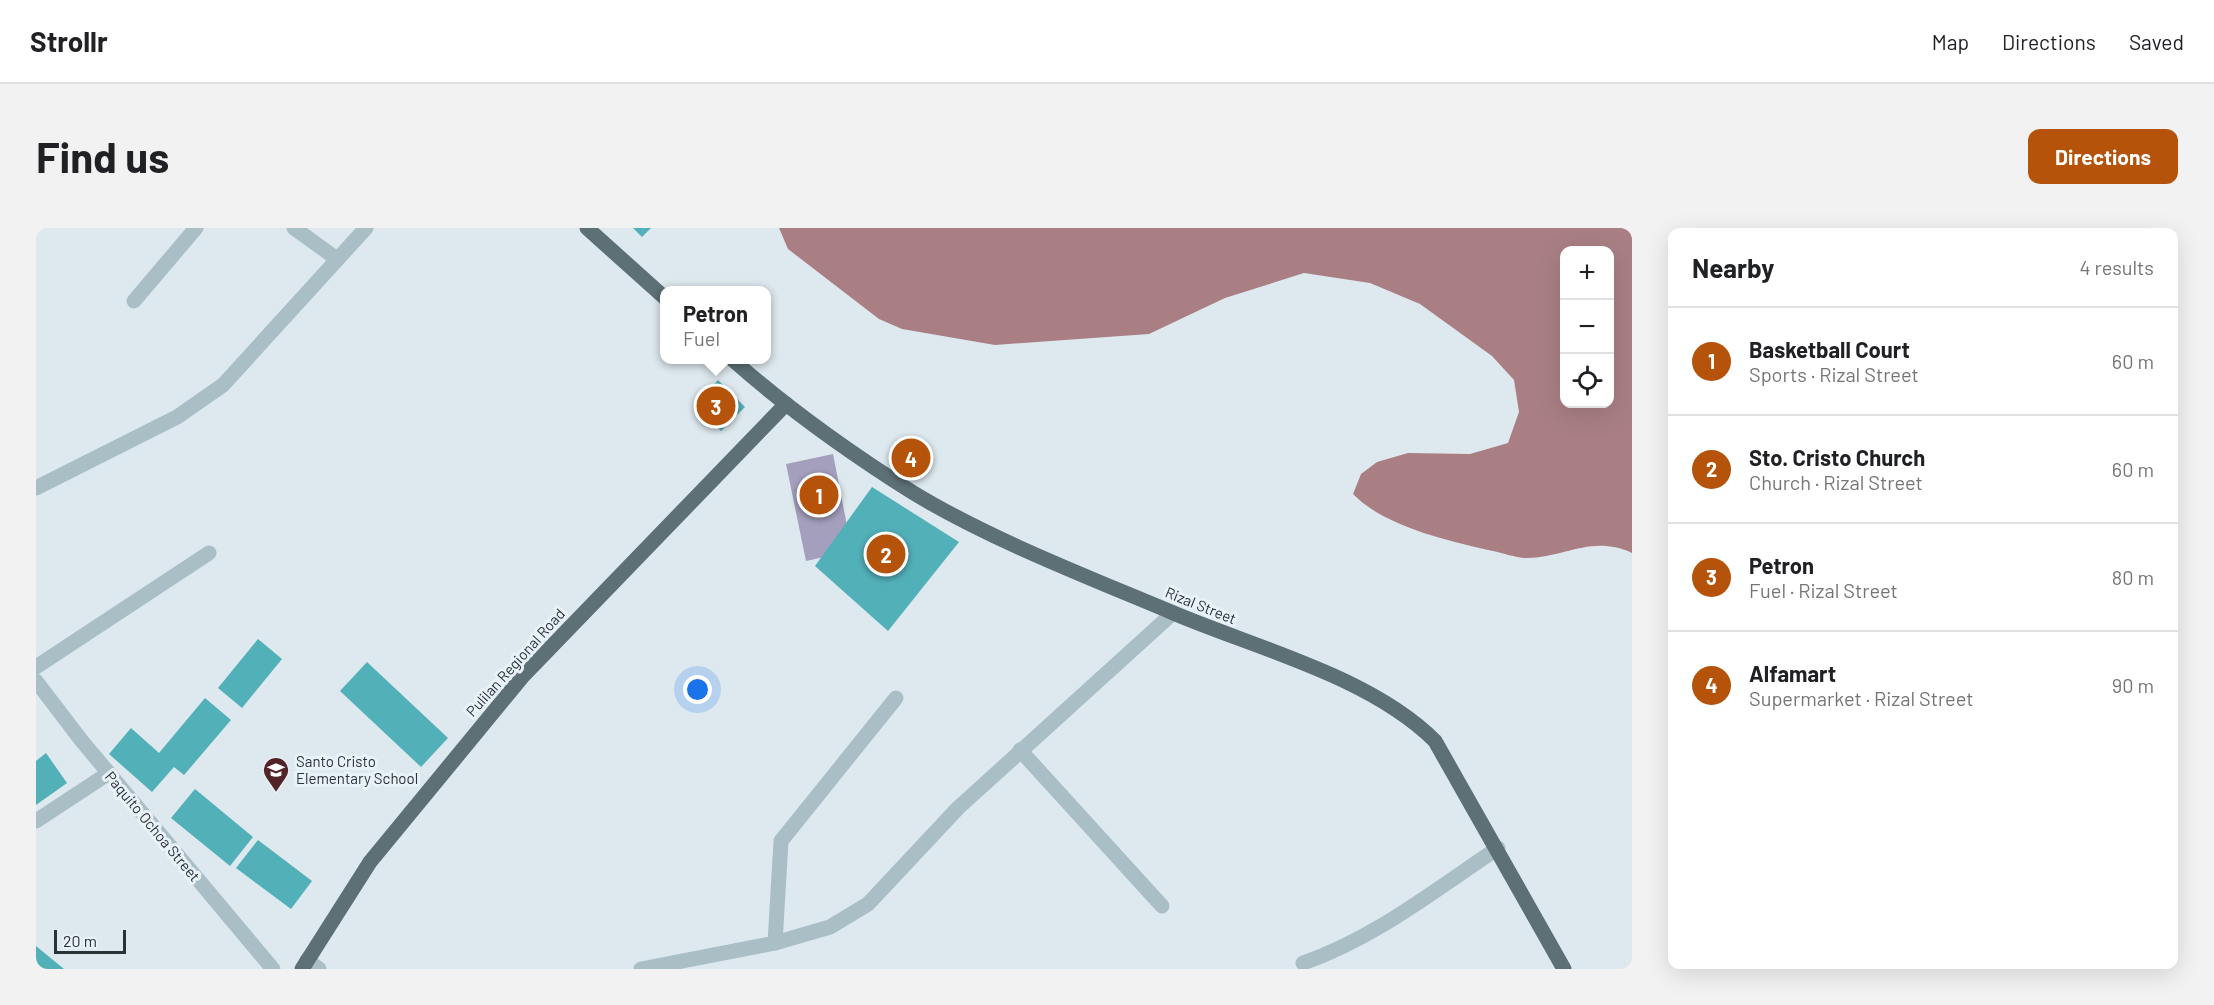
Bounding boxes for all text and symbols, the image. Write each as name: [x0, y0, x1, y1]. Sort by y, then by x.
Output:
text: Strollr: [30, 24, 108, 58]
text: Map: [1932, 29, 1969, 54]
text: Directions: [2002, 29, 2096, 54]
text: Saved: [2129, 29, 2184, 54]
button: Directions: [2028, 129, 2178, 184]
text: Find us: [36, 131, 169, 181]
map controls: [1560, 246, 1614, 408]
button: +: [1560, 246, 1614, 300]
text: Nearby: [1692, 252, 1774, 283]
text: 4 results: [2079, 255, 2154, 279]
popup: [660, 286, 771, 364]
text: Petron: [683, 300, 748, 326]
button: −: [1560, 300, 1614, 354]
text: Fuel: [683, 326, 720, 350]
text: Basketball Court: [1749, 336, 1910, 362]
text: 1: [1708, 349, 1715, 373]
text: 60 m: [2112, 349, 2154, 373]
button: locate: [1560, 354, 1614, 408]
text: Sports · Rizal Street: [1749, 362, 1919, 386]
pin: 3: [696, 384, 736, 429]
pin: 4: [892, 436, 930, 480]
text: Sto. Cristo Church: [1749, 444, 1925, 470]
text: 2: [1706, 457, 1717, 481]
text: 60 m: [2112, 457, 2154, 481]
text: Church · Rizal Street: [1749, 470, 1923, 494]
pin: 1: [800, 472, 838, 518]
pin: 2: [866, 532, 906, 576]
text: Petron: [1749, 552, 1814, 578]
text: 3: [1706, 565, 1717, 589]
text: 80 m: [2112, 565, 2154, 589]
text: Fuel · Rizal Street: [1749, 578, 1898, 602]
street label: Rizal Street: [1163, 583, 1239, 627]
street label: Pulilan Regional Road: [462, 604, 568, 720]
text: Alfamart: [1749, 660, 1836, 686]
text: 4: [1705, 673, 1718, 697]
text: 90 m: [2112, 673, 2154, 697]
your location: [683, 675, 712, 704]
text: Supermarket · Rizal Street: [1749, 686, 1974, 710]
place label: Santo Cristo Elementary School: [296, 752, 418, 787]
school or university icon: Santo Cristo Elementary School: [261, 755, 291, 793]
street label: Paquito Ochoa Street: [102, 767, 204, 885]
scale bar: [54, 927, 126, 954]
text: 20 m: [63, 931, 97, 950]

